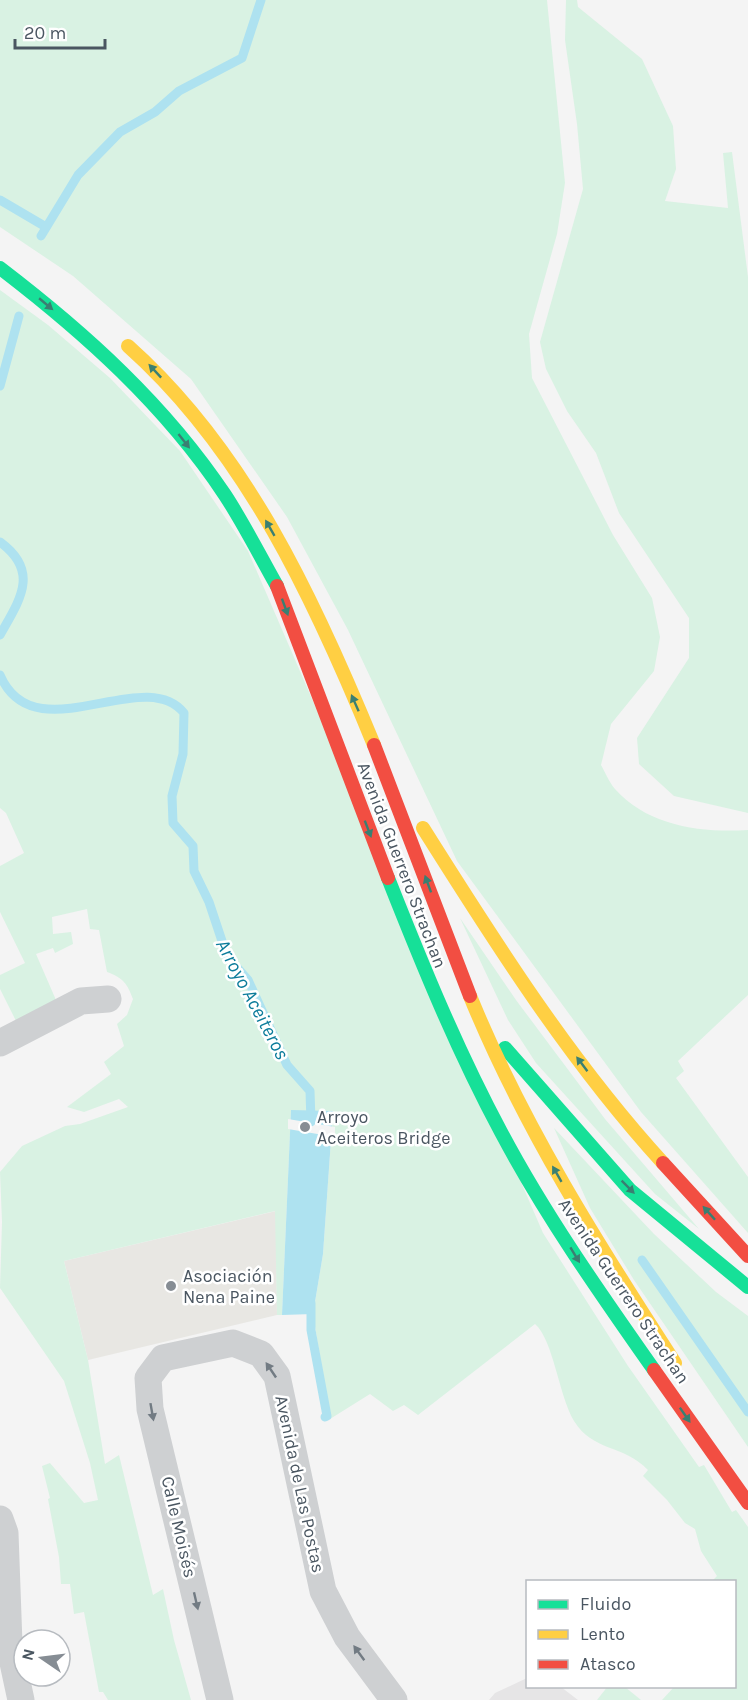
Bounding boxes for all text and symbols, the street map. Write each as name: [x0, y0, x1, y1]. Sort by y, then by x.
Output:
scale bar: [15, 12, 105, 50]
text: 20 m: [24, 22, 66, 44]
one-way arrow: [38, 297, 54, 310]
one-way arrow: [148, 364, 162, 379]
one-way arrow: [178, 433, 190, 449]
one-way arrow: [265, 520, 276, 536]
one-way arrow: [281, 598, 290, 616]
one-way arrow: [350, 694, 360, 712]
street label: Avenida Guerrero Strachan: [353, 759, 451, 971]
one-way arrow: [363, 820, 373, 838]
one-way arrow: [423, 875, 432, 893]
water label: Arroyo Aceiteros: [211, 935, 294, 1063]
one-way arrow: [576, 1056, 589, 1072]
place label: Arroyo Aceiteros Bridge: [317, 1106, 450, 1149]
marker: Arroyo Aceiteros Bridge: [298, 1120, 312, 1134]
one-way arrow: [552, 1165, 562, 1182]
one-way arrow: [621, 1180, 635, 1195]
street label: Avenida Guerrero Strachan: [554, 1194, 694, 1388]
one-way arrow: [702, 1205, 716, 1220]
one-way arrow: [570, 1247, 580, 1264]
place label: Asociación Nena Paine: [183, 1265, 275, 1308]
marker: Asociación Nena Paine: [164, 1279, 178, 1293]
one-way arrow: [266, 1361, 277, 1378]
street label: Avenida de Las Postas: [270, 1393, 330, 1575]
one-way arrow: [147, 1402, 156, 1421]
one-way arrow: [679, 1407, 691, 1423]
street label: Calle Moisés: [157, 1474, 201, 1580]
legend: [526, 1580, 736, 1688]
one-way arrow: [192, 1592, 202, 1611]
text: Fluido: [580, 1593, 631, 1615]
text: Lento: [580, 1623, 625, 1645]
north arrow: [12, 1628, 72, 1688]
one-way arrow: [353, 1646, 365, 1662]
text: N: [17, 1647, 39, 1662]
text: Atasco: [580, 1653, 636, 1675]

